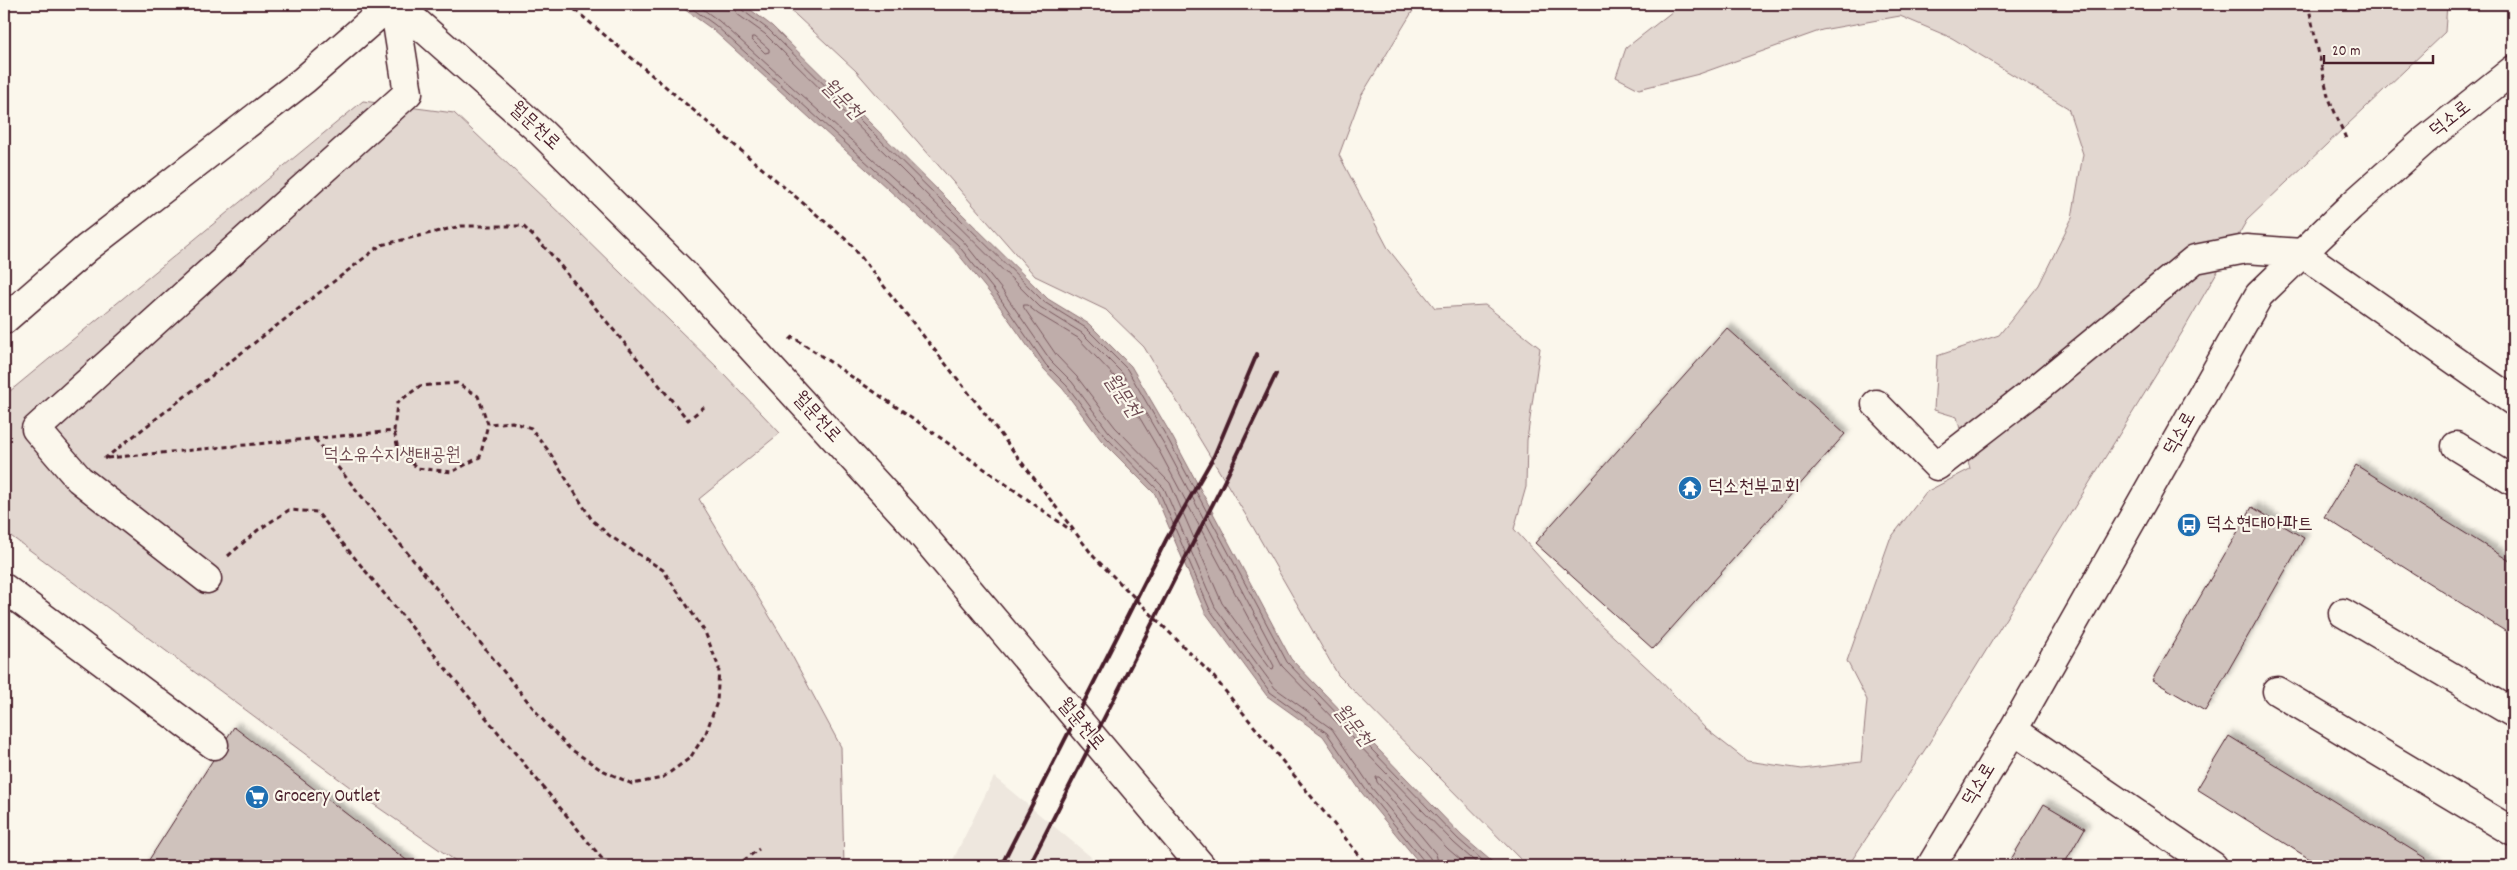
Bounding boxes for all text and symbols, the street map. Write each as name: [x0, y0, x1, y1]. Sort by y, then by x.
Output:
scale bar: [2324, 32, 2433, 64]
text: 20 m: [2332, 41, 2360, 63]
water label: 월문천: [814, 73, 869, 128]
street label: 덕소로: [2425, 95, 2477, 145]
street label: 월문천로: [502, 96, 566, 158]
water label: 월문천: [1096, 368, 1147, 425]
street label: 월문천로: [786, 386, 846, 450]
street label: 덕소로: [2158, 407, 2204, 461]
park label: 덕소유수지생태공원: [323, 443, 461, 470]
temple icon: 덕소천부교회: [1677, 475, 1703, 501]
place label: 덕소천부교회: [1708, 475, 1800, 502]
bus stop icon: 덕소현대아파트: [2176, 512, 2202, 538]
place label: 덕소현대아파트: [2206, 512, 2313, 539]
street label: 월문천로: [1050, 693, 1110, 757]
water label: 월문천: [1326, 698, 1379, 755]
street label: 덕소로: [1957, 758, 2003, 812]
supermarket icon: Grocery Outlet: [244, 784, 270, 810]
place label: Grocery Outlet: [274, 784, 380, 811]

